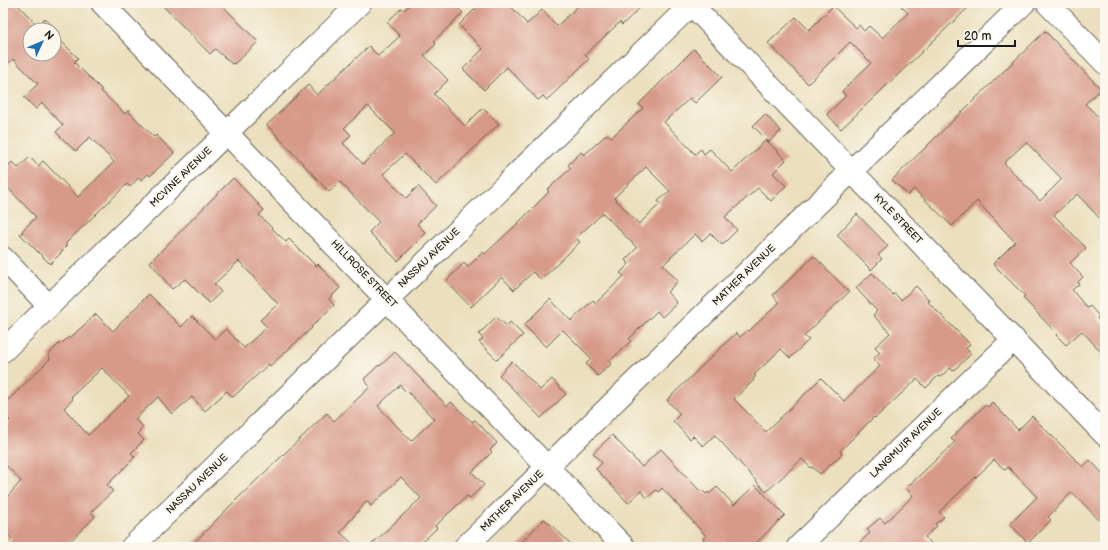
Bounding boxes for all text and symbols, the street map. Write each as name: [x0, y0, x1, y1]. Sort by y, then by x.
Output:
north arrow: [22, 22, 62, 62]
scale bar: [958, 22, 1015, 48]
text: N: [41, 28, 56, 43]
text: 20 m: [964, 29, 991, 44]
street label: MCVINE AVENUE: [148, 144, 215, 210]
street label: KYLE STREET: [871, 191, 925, 247]
street label: NASSAU AVENUE: [396, 225, 463, 290]
street label: HILLROSE STREET: [328, 237, 400, 311]
street label: MATHER AVENUE: [710, 242, 778, 308]
street label: LANGMUIR AVENUE: [868, 405, 945, 480]
street label: NASSAU AVENUE: [164, 451, 231, 516]
street label: MATHER AVENUE: [478, 468, 546, 534]

